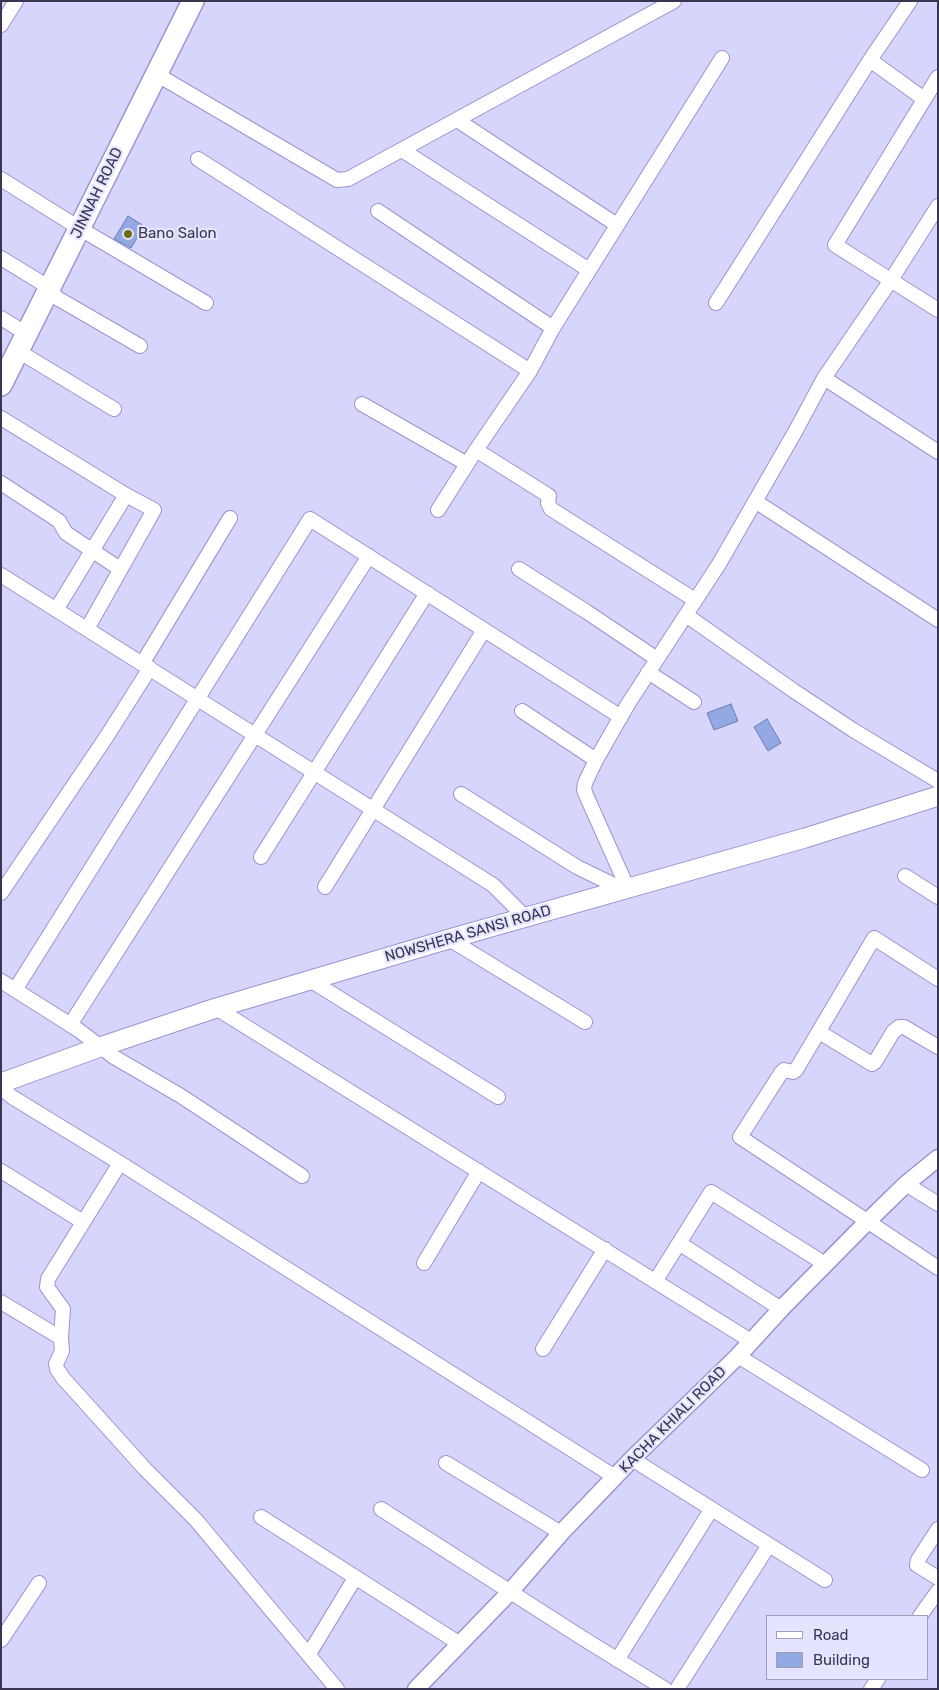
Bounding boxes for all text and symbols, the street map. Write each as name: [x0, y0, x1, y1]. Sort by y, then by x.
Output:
street label: JINNAH ROAD: [67, 145, 127, 241]
place label: Bano Salon: [138, 225, 217, 243]
marker: Bano Salon: [122, 228, 134, 240]
street label: NOWSHERA SANSI ROAD: [383, 902, 553, 966]
street label: KACHA KHIALI ROAD: [616, 1363, 730, 1477]
legend: [766, 1615, 929, 1680]
text: Road: [813, 1626, 849, 1644]
text: Building: [813, 1651, 870, 1669]

